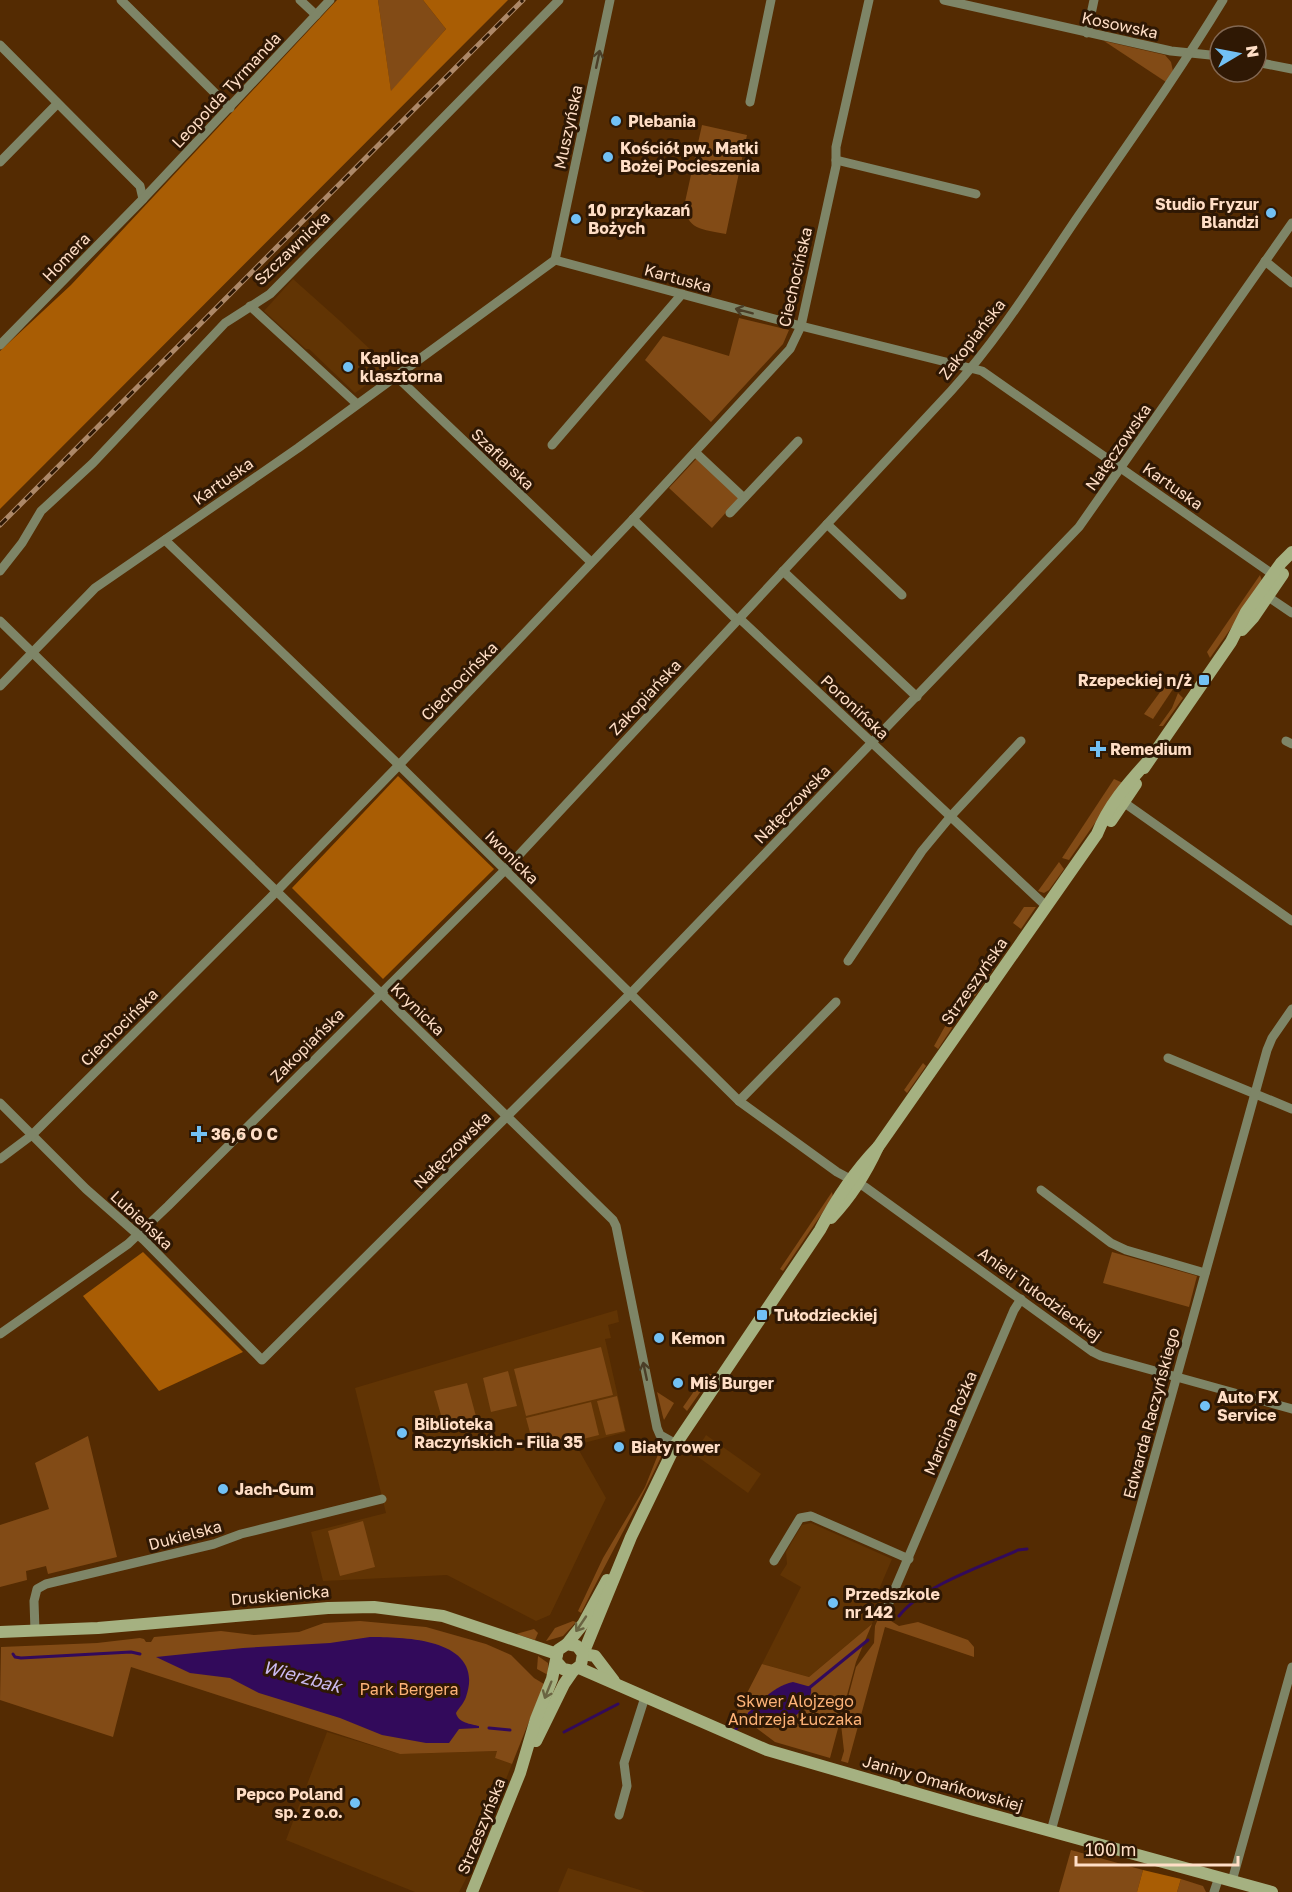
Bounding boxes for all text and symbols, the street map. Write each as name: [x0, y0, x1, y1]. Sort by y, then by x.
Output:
street label: Kosowska: [1080, 7, 1160, 43]
north arrow: [1208, 24, 1268, 84]
street label: Leopolda Tyrmanda: [167, 28, 285, 152]
text: N: [1242, 44, 1264, 59]
one-way arrow: [593, 50, 604, 70]
street label: Muszyńska: [549, 83, 587, 171]
place label: Plebania: [628, 111, 696, 131]
marker: Plebania: [609, 114, 623, 128]
place label: Kościół pw. Matki Bożej Pocieszenia: [620, 138, 760, 176]
marker: Kościół pw. Matki Bożej Pocieszenia: [601, 150, 615, 164]
place label: Studio Fryzur Blandzi: [1155, 194, 1259, 232]
place label: 10 przykazań Bożych: [588, 200, 690, 238]
marker: Studio Fryzur Blandzi: [1264, 206, 1278, 220]
street label: Szczawnicka: [250, 207, 334, 289]
marker: 10 przykazań Bożych: [569, 212, 583, 226]
street label: Ciechocińska: [774, 225, 816, 329]
street label: Homera: [38, 228, 94, 286]
street label: Kartuska: [642, 259, 714, 297]
street label: Zakopiańska: [934, 295, 1010, 383]
one-way arrow: [735, 304, 754, 316]
place label: Kaplica klasztorna: [360, 348, 442, 386]
marker: Kaplica klasztorna: [341, 360, 355, 374]
street label: Nałęczowska: [1081, 400, 1155, 494]
street label: Szaflarska: [467, 424, 539, 494]
street label: Kartuska: [189, 453, 257, 509]
street label: Kartuska: [1139, 458, 1207, 514]
street label: Ciechocińska: [416, 637, 502, 725]
street label: Zakopiańska: [605, 655, 685, 739]
street label: Poronińska: [817, 670, 893, 744]
place label: Rzepeckiej n/ż: [1078, 670, 1192, 690]
marker: Rzepeckiej n/ż: [1197, 673, 1211, 687]
place label: Remedium: [1110, 739, 1192, 759]
marker: Remedium: [1091, 742, 1105, 756]
street label: Nałęczowska: [750, 761, 834, 847]
street label: Iwonicka: [481, 826, 543, 888]
street label: Strzeszyńska: [937, 933, 1011, 1029]
street label: Krynicka: [387, 978, 449, 1040]
street label: Ciechocińska: [76, 984, 162, 1070]
street label: Zakopiańska: [266, 1004, 348, 1086]
street label: Nałęczowska: [409, 1107, 495, 1193]
place label: 36,6 O C: [211, 1124, 278, 1144]
marker: 36,6 O C: [192, 1127, 206, 1141]
street label: Lubieńska: [107, 1186, 177, 1254]
street label: Anieli Tułodzieckiej: [974, 1242, 1106, 1346]
place label: Tułodzieckiej: [774, 1305, 877, 1325]
marker: Tułodzieckiej: [755, 1308, 769, 1322]
street label: Edwarda Raczyńskiego: [1119, 1325, 1183, 1501]
place label: Kemon: [671, 1328, 725, 1348]
marker: Kemon: [652, 1331, 666, 1345]
one-way arrow: [639, 1362, 650, 1381]
street label: Marcina Rożka: [919, 1368, 981, 1478]
place label: Miś Burger: [690, 1373, 774, 1393]
marker: Miś Burger: [671, 1376, 685, 1390]
place label: Auto FX Service: [1217, 1387, 1279, 1425]
marker: Auto FX Service: [1198, 1399, 1212, 1413]
place label: Biblioteka Raczyńskich - Filia 35: [414, 1414, 583, 1452]
marker: Biblioteka Raczyńskich - Filia 35: [395, 1426, 409, 1440]
place label: Biały rower: [631, 1437, 720, 1457]
marker: Biały rower: [612, 1440, 626, 1454]
place label: Jach-Gum: [235, 1479, 314, 1499]
marker: Jach-Gum: [216, 1482, 230, 1496]
street label: Dukielska: [146, 1516, 224, 1554]
street label: Druskienicka: [230, 1581, 330, 1609]
place label: Przedszkole nr 142: [845, 1584, 940, 1622]
marker: Przedszkole nr 142: [826, 1596, 840, 1610]
one-way arrow: [575, 1616, 587, 1632]
water label: Wierzbak: [261, 1655, 346, 1698]
park label: Park Bergera: [360, 1679, 458, 1699]
one-way arrow: [542, 1680, 553, 1699]
park label: Skwer Alojzego Andrzeja Łuczaka: [728, 1691, 862, 1729]
street label: Janiny Omańkowskiej: [861, 1751, 1025, 1815]
street label: Strzeszyńska: [453, 1775, 509, 1877]
place label: Pepco Poland sp. z o.o.: [236, 1784, 343, 1822]
marker: Pepco Poland sp. z o.o.: [348, 1796, 362, 1810]
scale bar: [1076, 1829, 1238, 1867]
text: 100 m: [1085, 1838, 1136, 1860]

